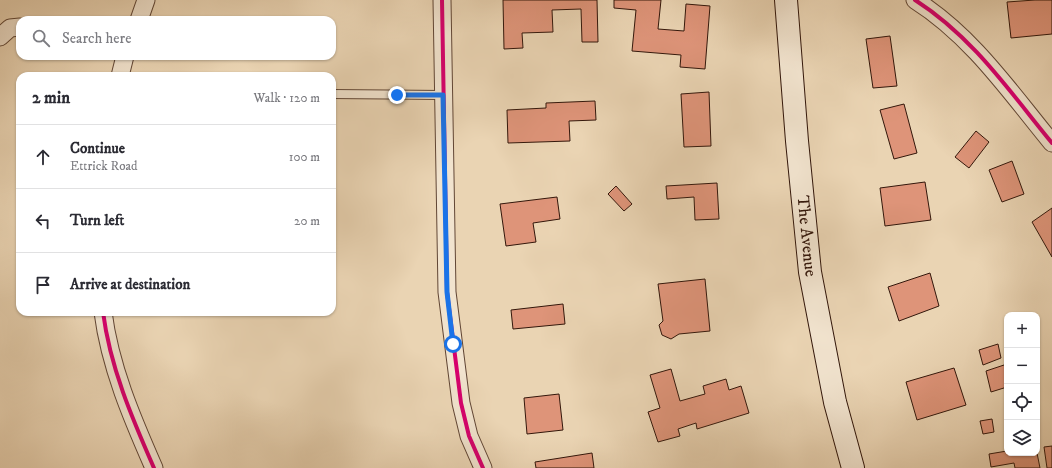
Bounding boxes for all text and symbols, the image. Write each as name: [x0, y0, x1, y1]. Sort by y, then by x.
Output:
search box: [16, 16, 336, 60]
icon: search: [30, 27, 52, 49]
text: Search here: [62, 29, 131, 48]
route end: [388, 86, 406, 104]
text: 2 min: [32, 87, 70, 109]
text: Walk · 120 m: [254, 90, 320, 106]
text: Continue: [70, 139, 125, 158]
icon: ahead: [32, 146, 54, 168]
text: 100 m: [289, 149, 320, 165]
text: Ettrick Road: [70, 158, 137, 174]
street label: The Avenue: [791, 194, 822, 279]
icon: left: [32, 210, 54, 232]
text: Turn left: [70, 211, 124, 230]
text: 20 m: [294, 213, 320, 229]
icon: arrive: [32, 274, 54, 296]
text: Arrive at destination: [70, 275, 190, 294]
map controls: [1004, 312, 1040, 456]
button: +: [1004, 312, 1040, 348]
route start: [444, 335, 462, 353]
button: −: [1004, 348, 1040, 384]
button: locate: [1004, 384, 1040, 420]
button: layers: [1004, 420, 1040, 456]

